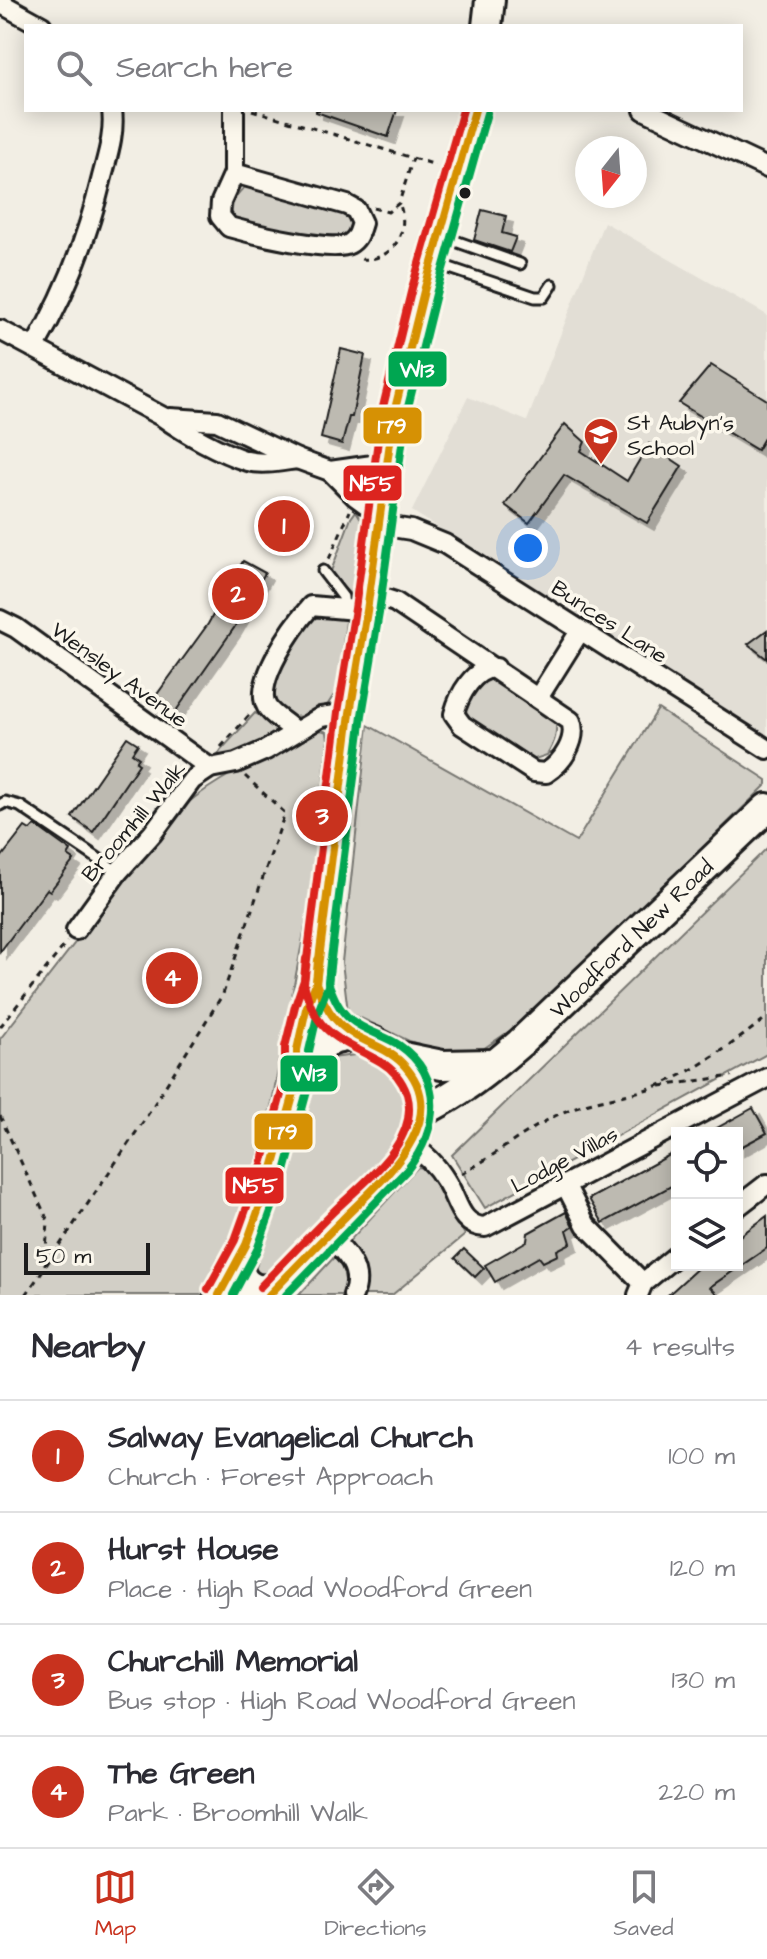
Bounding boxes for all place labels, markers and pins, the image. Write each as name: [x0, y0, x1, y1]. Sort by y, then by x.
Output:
unlabelled marker: [457, 185, 473, 201]
place label: St Aubyn's School: [627, 408, 734, 464]
school or university icon: St Aubyn's School: [582, 416, 620, 466]
pin: 1: [258, 496, 310, 556]
pin: 2: [212, 564, 264, 624]
pin: 3: [296, 786, 348, 846]
pin: 4: [146, 948, 198, 1008]

